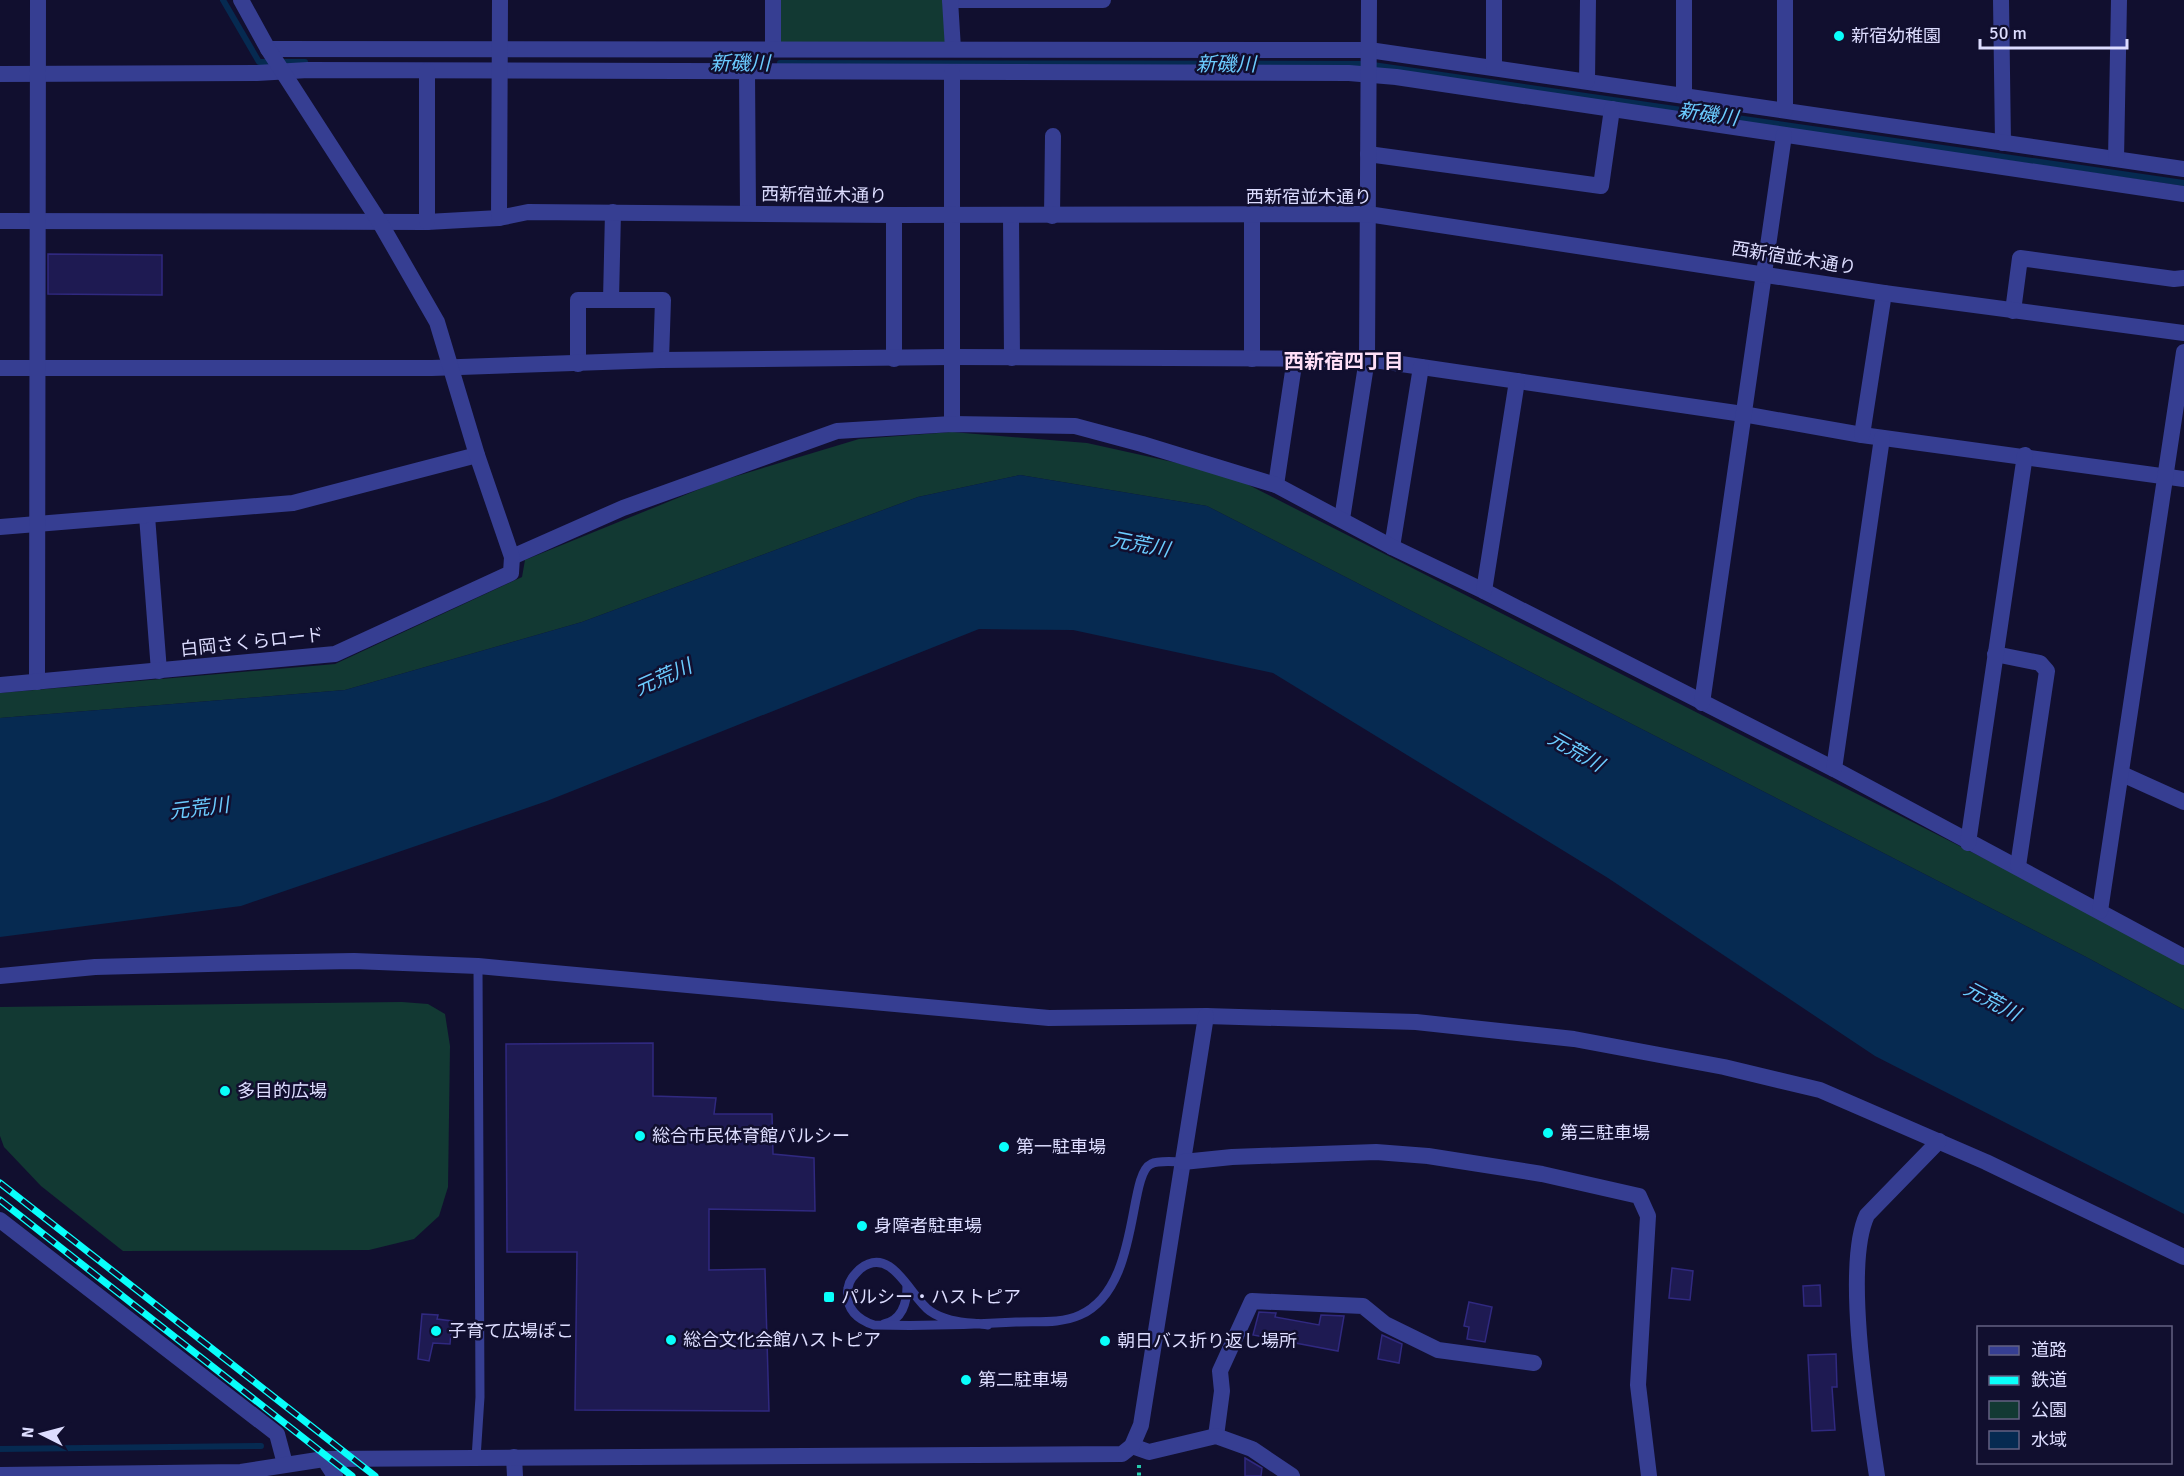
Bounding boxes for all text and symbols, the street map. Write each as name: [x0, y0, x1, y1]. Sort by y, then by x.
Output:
scale bar: [1980, 12, 2127, 50]
text: 50 m: [1989, 22, 2027, 44]
place label: 新宿幼稚園: [1851, 25, 1941, 47]
marker: 新宿幼稚園: [1832, 29, 1846, 43]
water label: 新磯川: [710, 51, 772, 76]
water label: 新磯川: [1196, 52, 1258, 77]
water label: 新磯川: [1676, 98, 1741, 131]
street label: 西新宿並木通り: [761, 183, 887, 207]
street label: 西新宿並木通り: [1246, 186, 1372, 208]
street label: 西新宿並木通り: [1730, 237, 1858, 279]
district label: 西新宿四丁目: [1284, 349, 1404, 374]
water label: 元荒川: [1108, 526, 1174, 563]
street label: 白岡さくらロード: [179, 624, 325, 660]
water label: 元荒川: [631, 653, 698, 701]
water label: 元荒川: [1544, 726, 1610, 778]
water label: 元荒川: [168, 792, 232, 825]
water label: 元荒川: [1959, 976, 2026, 1028]
place label: 多目的広場: [237, 1080, 327, 1102]
marker: 多目的広場: [218, 1084, 232, 1098]
place label: 第三駐車場: [1560, 1122, 1650, 1144]
place label: 総合市民体育館パルシー: [652, 1125, 850, 1147]
marker: 第三駐車場: [1541, 1126, 1555, 1140]
marker: 総合市民体育館パルシー: [633, 1129, 647, 1143]
place label: 第一駐車場: [1016, 1136, 1106, 1158]
marker: 第一駐車場: [997, 1140, 1011, 1154]
place label: 身障者駐車場: [874, 1215, 982, 1237]
marker: 身障者駐車場: [855, 1219, 869, 1233]
place label: パルシー・ハストピア: [841, 1286, 1021, 1308]
marker: パルシー・ハストピア: [822, 1290, 836, 1304]
place label: 子育て広場ぽこ: [448, 1320, 574, 1342]
marker: 子育て広場ぽこ: [429, 1324, 443, 1338]
legend: [1977, 1326, 2172, 1464]
place label: 総合文化会館ハストピア: [683, 1329, 881, 1351]
place label: 朝日バス折り返し場所: [1117, 1330, 1297, 1352]
marker: 総合文化会館ハストピア: [664, 1333, 678, 1347]
marker: 朝日バス折り返し場所: [1098, 1334, 1112, 1348]
text: 道路: [2031, 1339, 2067, 1361]
place label: 第二駐車場: [978, 1369, 1068, 1391]
text: 鉄道: [2031, 1369, 2067, 1391]
marker: 第二駐車場: [959, 1373, 973, 1387]
text: 公園: [2031, 1399, 2067, 1421]
north arrow: [12, 1404, 72, 1464]
text: N: [18, 1426, 39, 1439]
text: 水域: [2031, 1429, 2067, 1451]

